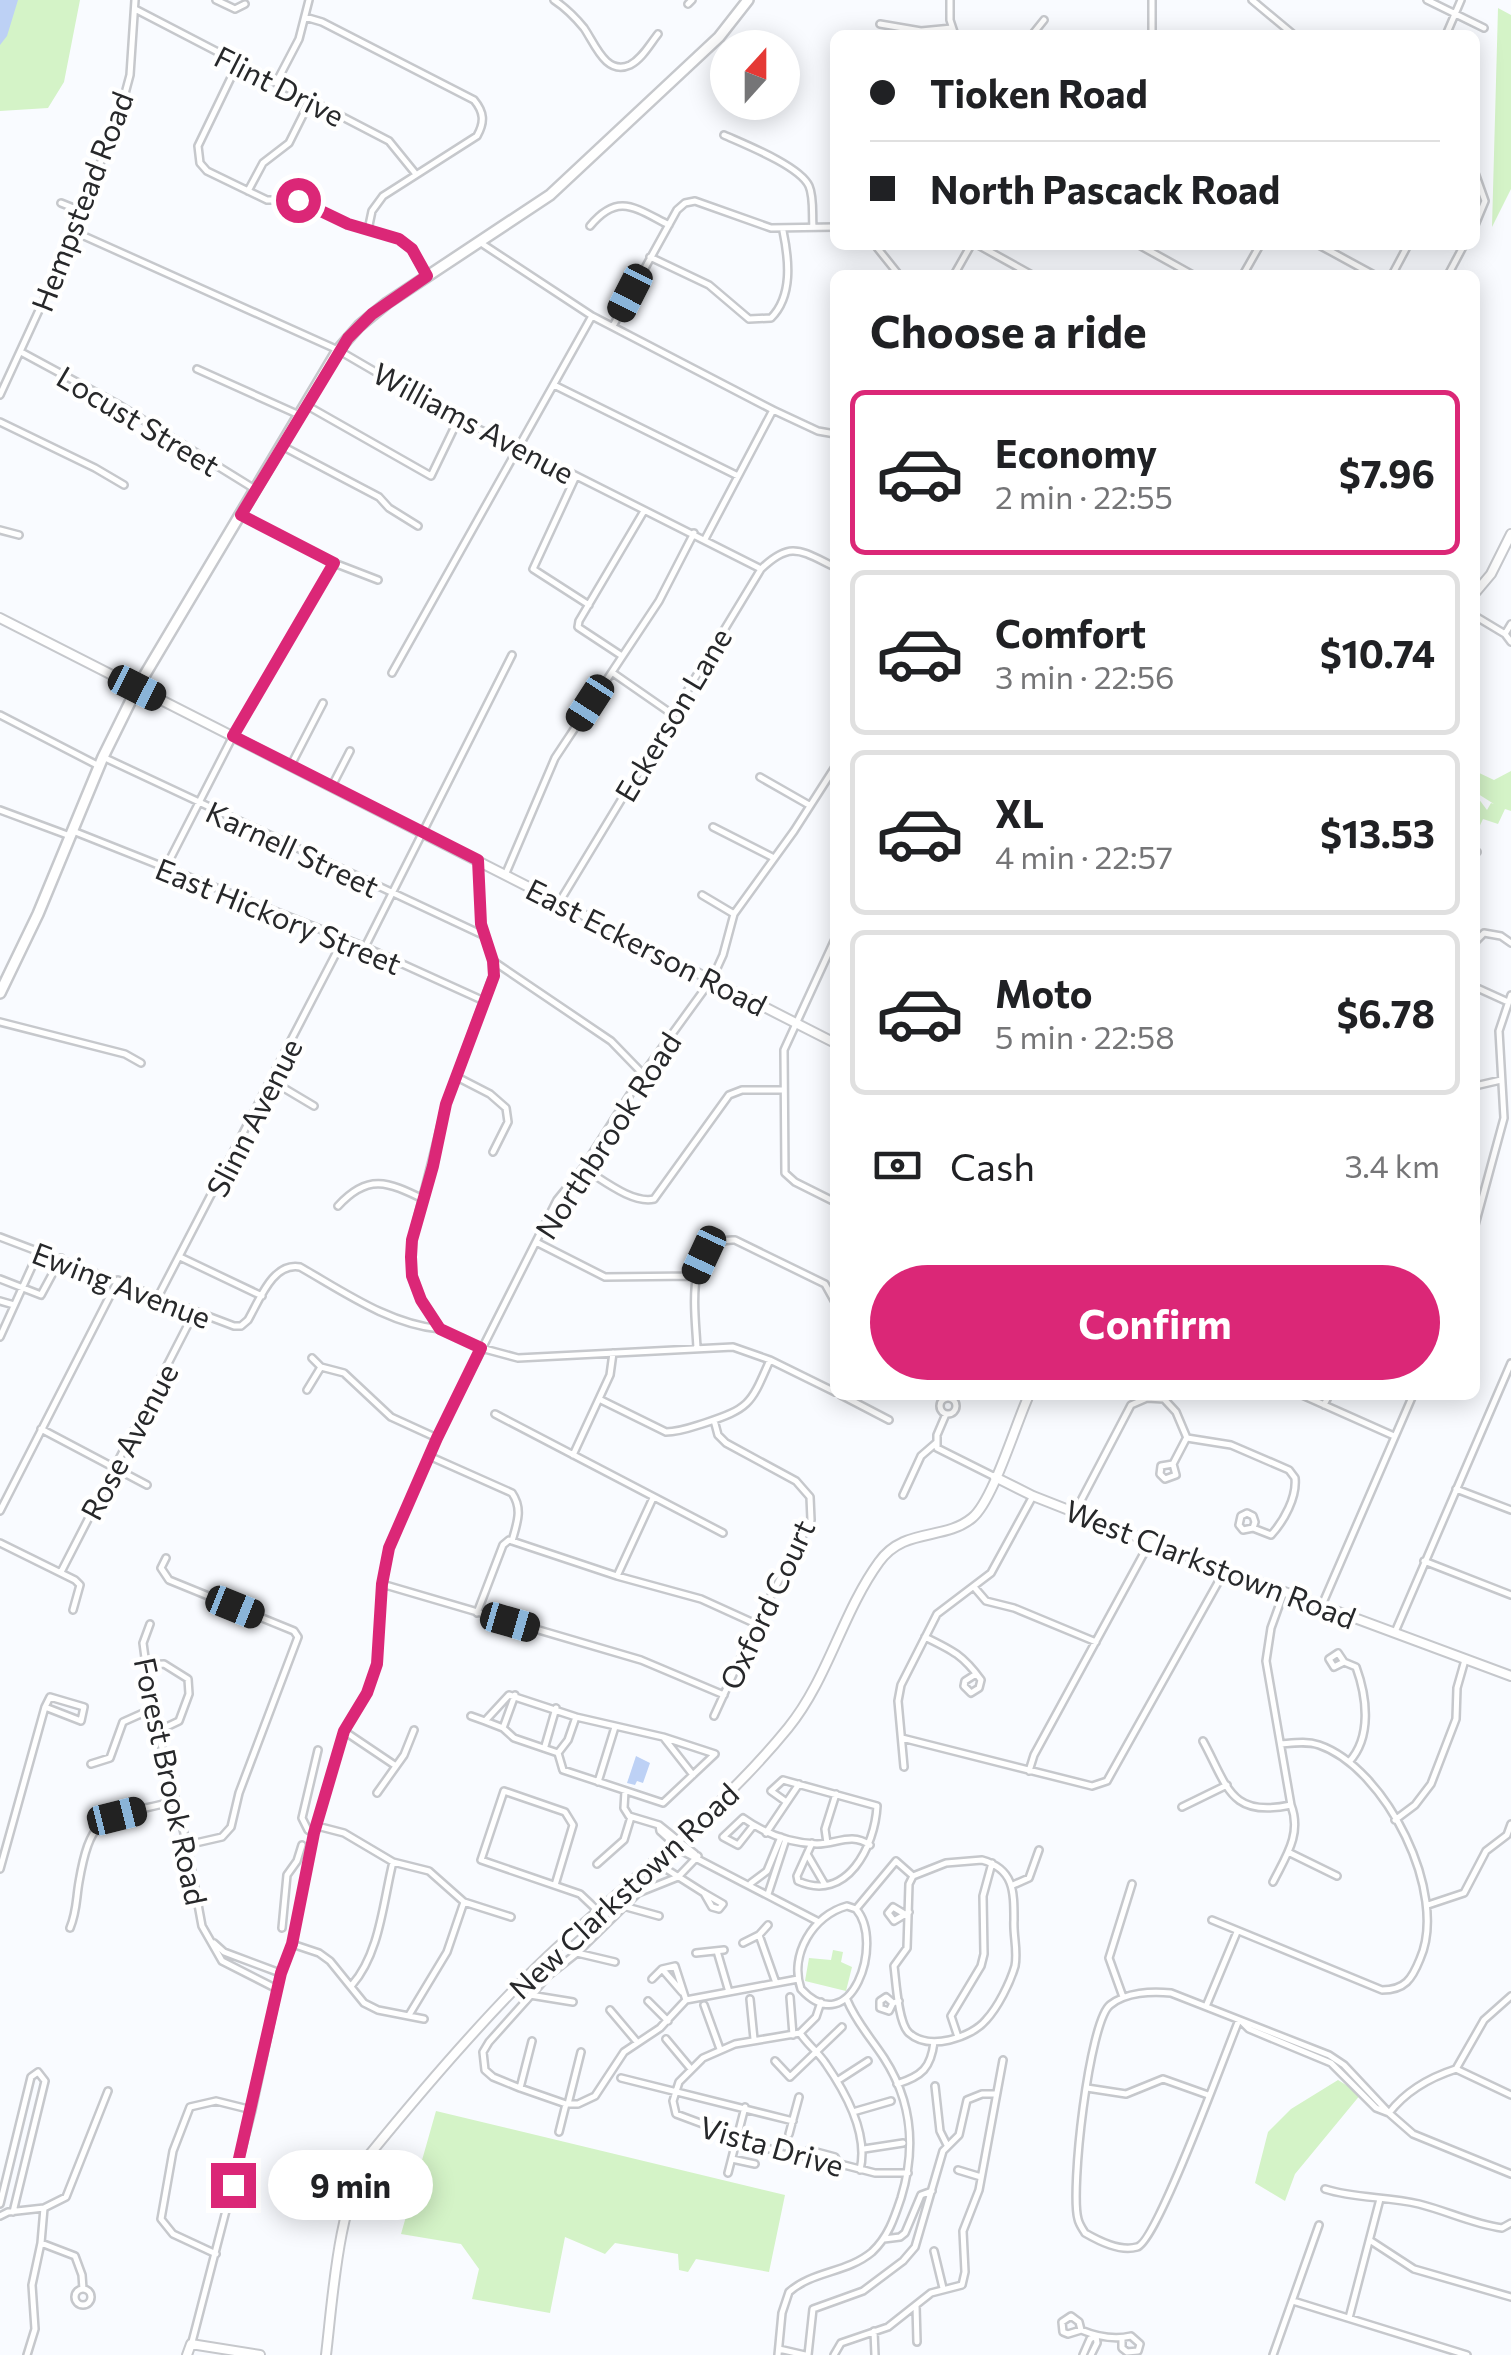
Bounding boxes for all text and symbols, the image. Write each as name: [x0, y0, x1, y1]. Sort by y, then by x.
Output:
north arrow: [710, 30, 800, 120]
map controls: [710, 30, 800, 120]
street label: Flint Drive: [209, 37, 351, 133]
text: Tioken Road: [930, 69, 1148, 116]
street label: Hempstead Road: [22, 86, 140, 316]
text: North Pascack Road: [930, 165, 1280, 212]
route start: [276, 178, 321, 223]
car: [603, 259, 657, 327]
text: Choose a ride: [870, 302, 1147, 357]
street label: Williams Avenue: [367, 353, 581, 491]
street label: Locust Street: [51, 357, 227, 483]
icon: car: [875, 428, 965, 518]
text: Economy: [995, 429, 1157, 476]
text: $7.96: [1339, 449, 1435, 496]
text: 2 min · 22:55: [995, 476, 1173, 516]
icon: car: [875, 608, 965, 698]
text: Comfort: [995, 609, 1146, 656]
street label: Eckerson Lane: [606, 621, 738, 807]
text: $10.74: [1320, 629, 1435, 676]
text: 3 min · 22:56: [995, 656, 1175, 696]
car: [103, 661, 171, 715]
car: [561, 670, 619, 736]
icon: car: [875, 788, 965, 878]
text: XL: [995, 789, 1044, 836]
street label: Karnell Street: [201, 792, 385, 904]
text: $13.53: [1320, 809, 1435, 856]
text: 4 min · 22:57: [995, 836, 1173, 876]
street label: East Hickory Street: [151, 849, 407, 981]
street label: East Eckerson Road: [520, 869, 774, 1023]
icon: car: [875, 968, 965, 1058]
text: Moto: [995, 969, 1093, 1016]
text: $6.78: [1336, 989, 1435, 1036]
text: 5 min · 22:58: [995, 1016, 1175, 1056]
street label: Northbrook Road: [526, 1025, 688, 1245]
street label: Slinn Avenue: [197, 1032, 309, 1202]
icon: cash: [870, 1138, 925, 1193]
text: Cash: [950, 1142, 1035, 1189]
text: 3.4 km: [1345, 1145, 1440, 1185]
car: [678, 1221, 730, 1289]
street label: Ewing Avenue: [27, 1233, 217, 1335]
button: Confirm: [870, 1265, 1440, 1380]
street label: Rose Avenue: [71, 1356, 185, 1526]
street label: West Clarkstown Road: [1061, 1491, 1361, 1635]
street label: Oxford Court: [711, 1513, 821, 1695]
car: [202, 1582, 268, 1632]
car: [477, 1599, 543, 1645]
street label: Forest Brook Road: [128, 1654, 216, 1908]
street label: New Clarkstown Road: [501, 1774, 745, 2006]
car: [84, 1794, 150, 1838]
street label: Vista Drive: [696, 2107, 848, 2183]
callout: 9 min: [268, 2150, 433, 2220]
route end: [211, 2163, 256, 2208]
text: 9 min: [310, 2165, 391, 2205]

